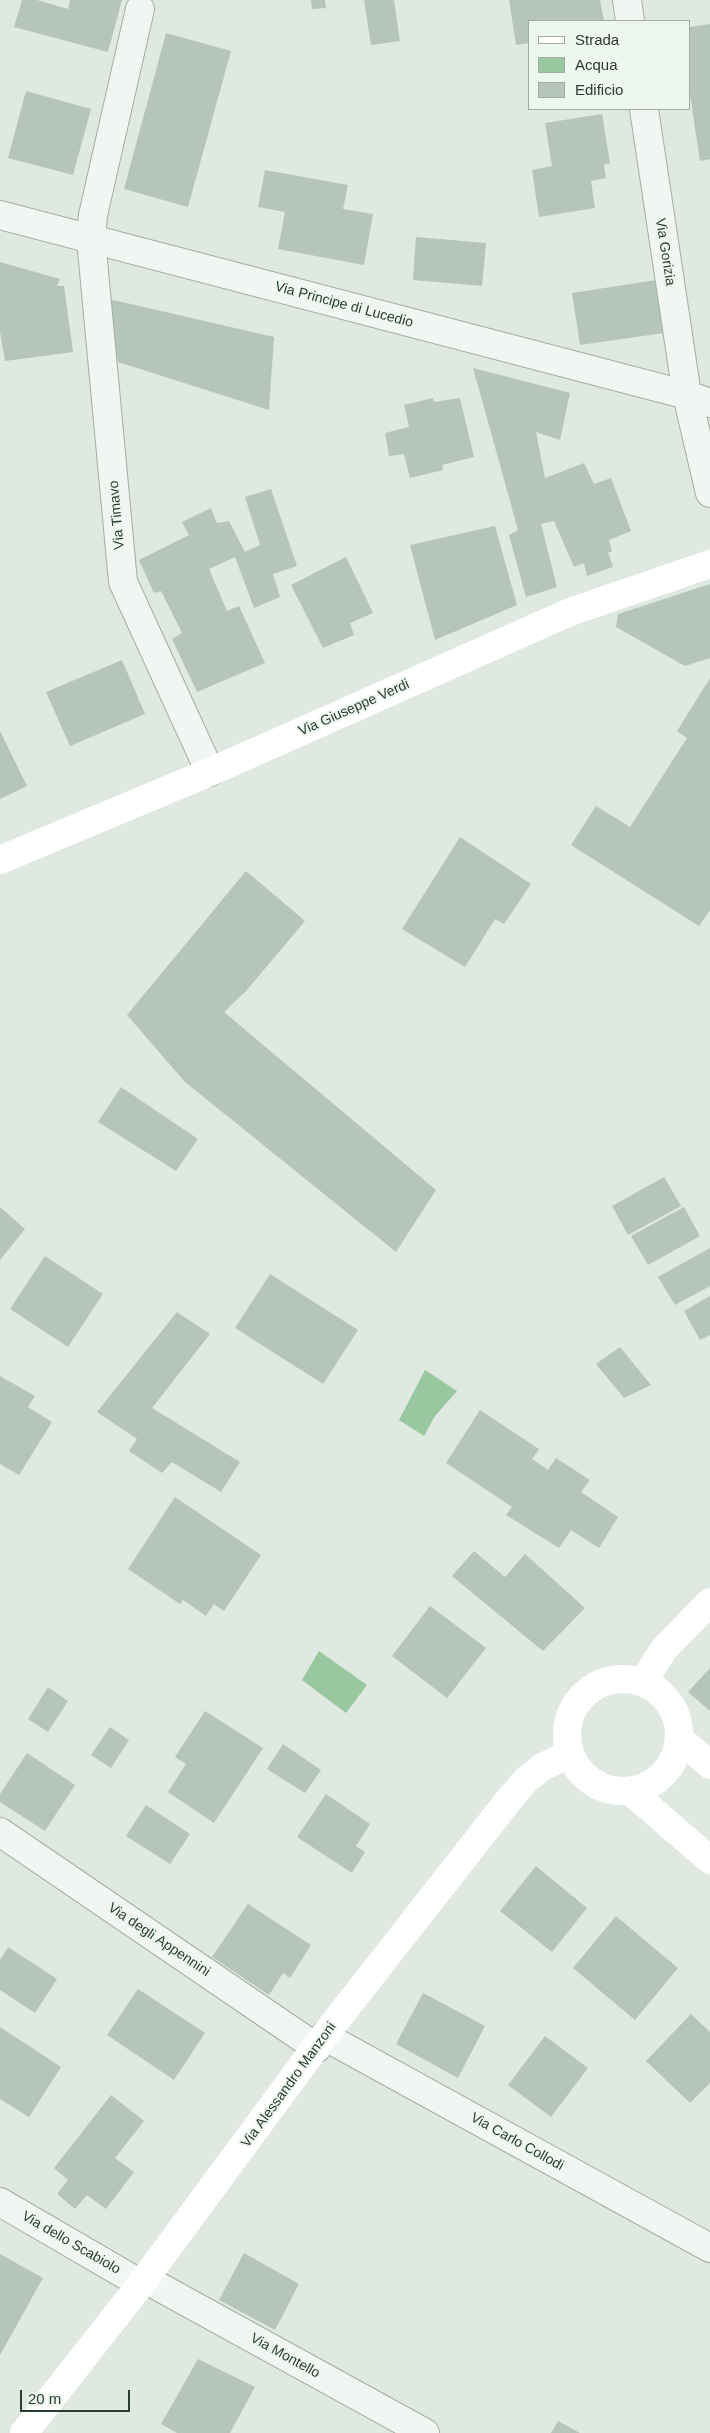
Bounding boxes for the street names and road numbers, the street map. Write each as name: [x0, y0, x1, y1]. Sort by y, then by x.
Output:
street label: Via Gorizia: [651, 217, 679, 287]
street label: Via Principe di Lucedio: [273, 278, 415, 332]
street label: Via Timavo: [106, 480, 128, 550]
street label: Via Giuseppe Verdi: [296, 676, 412, 740]
street label: Via degli Appennini: [105, 1900, 213, 1980]
street label: Via Alessandro Manzoni: [238, 2019, 340, 2151]
street label: Via Carlo Collodi: [467, 2109, 567, 2175]
street label: Via dello Scabiolo: [19, 2208, 123, 2278]
street label: Via Montello: [247, 2330, 323, 2382]

